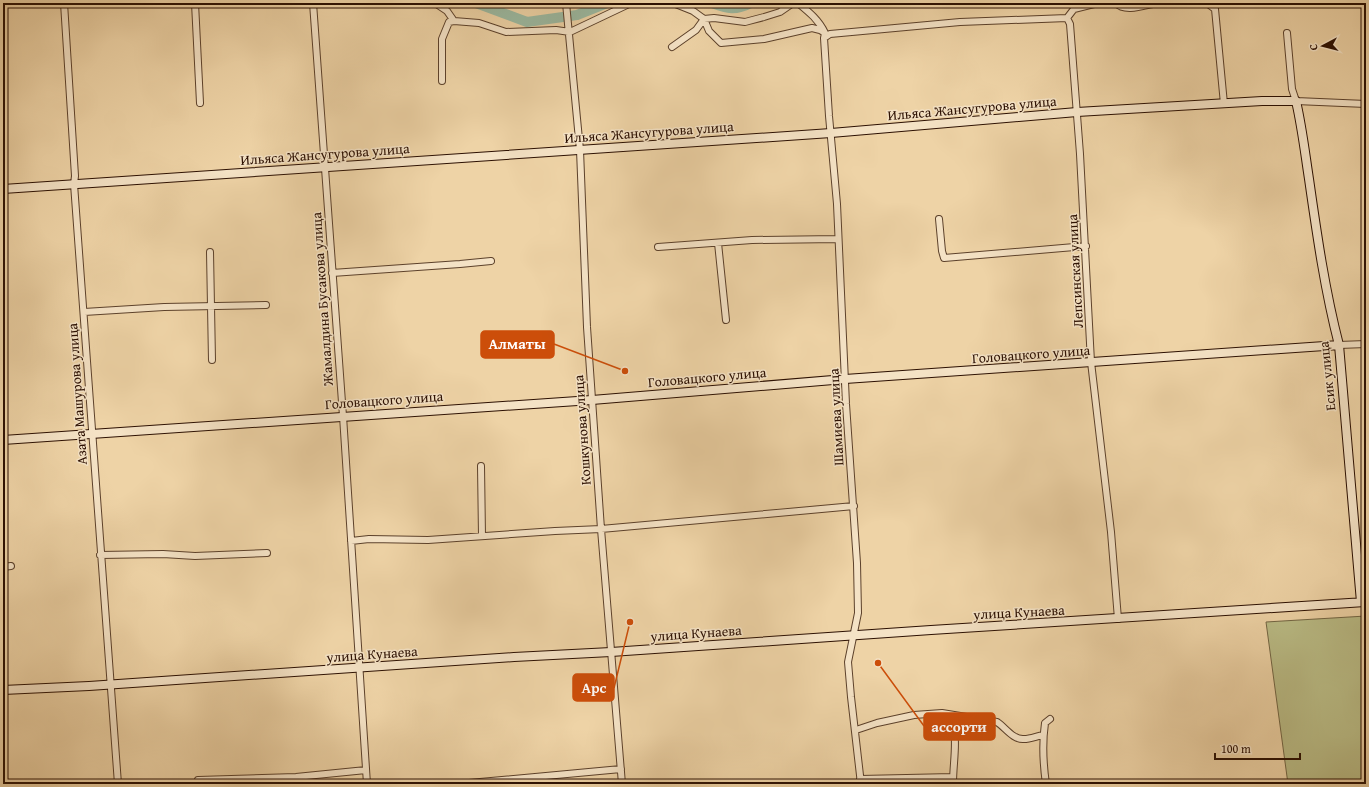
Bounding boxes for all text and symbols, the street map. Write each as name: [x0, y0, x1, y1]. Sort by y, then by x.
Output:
north arrow: [1303, 26, 1343, 66]
text: С: [1305, 43, 1321, 51]
street label: Ильяса Жансугурова улица: [887, 91, 1058, 125]
street label: Ильяса Жансугурова улица: [564, 116, 735, 148]
street label: Ильяса Жансугурова улица: [240, 138, 411, 170]
street label: Жамалдина Бусакова улица: [306, 211, 338, 388]
street label: Лепсинская улица: [1062, 213, 1088, 329]
street label: Азата Машурова улица: [62, 322, 92, 466]
callout: Алматы: [481, 331, 554, 358]
text: Алматы: [488, 333, 546, 354]
street label: Головацкого улица: [971, 340, 1091, 368]
street label: Есик улица: [1313, 340, 1341, 412]
street label: Головацкого улица: [647, 362, 767, 392]
street label: Шамиева улица: [823, 367, 849, 466]
street label: Кошкунова улица: [568, 374, 596, 486]
street label: Головацкого улица: [324, 386, 444, 414]
street label: улица Кунаева: [972, 600, 1066, 624]
street label: улица Кунаева: [649, 620, 743, 646]
street label: улица Кунаева: [325, 641, 419, 667]
callout: Арс: [573, 674, 614, 701]
text: Арс: [581, 677, 607, 698]
callout: ассорти: [924, 713, 995, 740]
text: ассорти: [931, 716, 987, 737]
scale bar: [1215, 735, 1300, 761]
text: 100 m: [1221, 740, 1251, 757]

